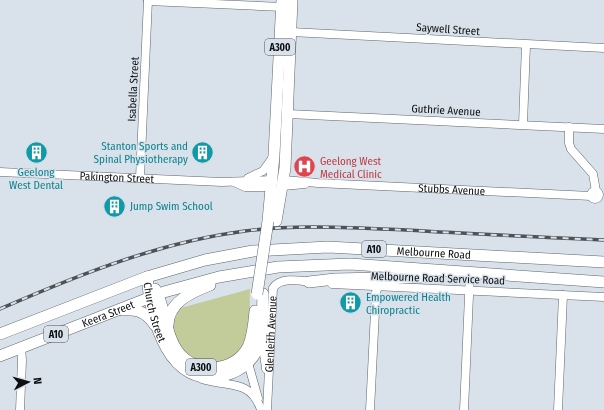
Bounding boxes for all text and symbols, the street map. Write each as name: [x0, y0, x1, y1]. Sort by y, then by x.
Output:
street label: Saywell Street: [416, 21, 481, 38]
road number: A300: [265, 39, 295, 55]
street label: Isabella Street: [125, 56, 142, 122]
street label: Guthrie Avenue: [411, 102, 481, 119]
building icon: Geelong West Dental: [23, 139, 49, 165]
building icon: Stanton Sports and Spinal Physiotherapy: [190, 139, 216, 165]
place label: Stanton Sports and Spinal Physiotherapy: [94, 140, 188, 166]
hospital icon: Geelong West Medical Clinic: [291, 154, 317, 180]
place label: Geelong West Medical Clinic: [320, 155, 382, 181]
place label: Geelong West Dental: [9, 166, 63, 192]
street label: Pakington Street: [79, 170, 155, 186]
street label: Stubbs Avenue: [418, 182, 485, 198]
building icon: Jump Swim School: [102, 193, 128, 219]
place label: Jump Swim School: [130, 200, 213, 213]
road number: A10: [362, 241, 386, 257]
street label: Melbourne Road: [396, 245, 471, 262]
street label: Melbourne Road Service Road: [371, 270, 505, 287]
street label: Church Street: [141, 282, 169, 345]
building icon: Empowered Health Chiropractic: [338, 290, 364, 316]
place label: Empowered Health Chiropractic: [366, 291, 451, 317]
street label: Glenleith Avenue: [263, 296, 280, 373]
street label: Keera Street: [80, 298, 137, 330]
road number: A10: [44, 326, 68, 342]
road number: A300: [186, 359, 216, 375]
north arrow: [8, 362, 48, 402]
text: N: [31, 377, 44, 385]

